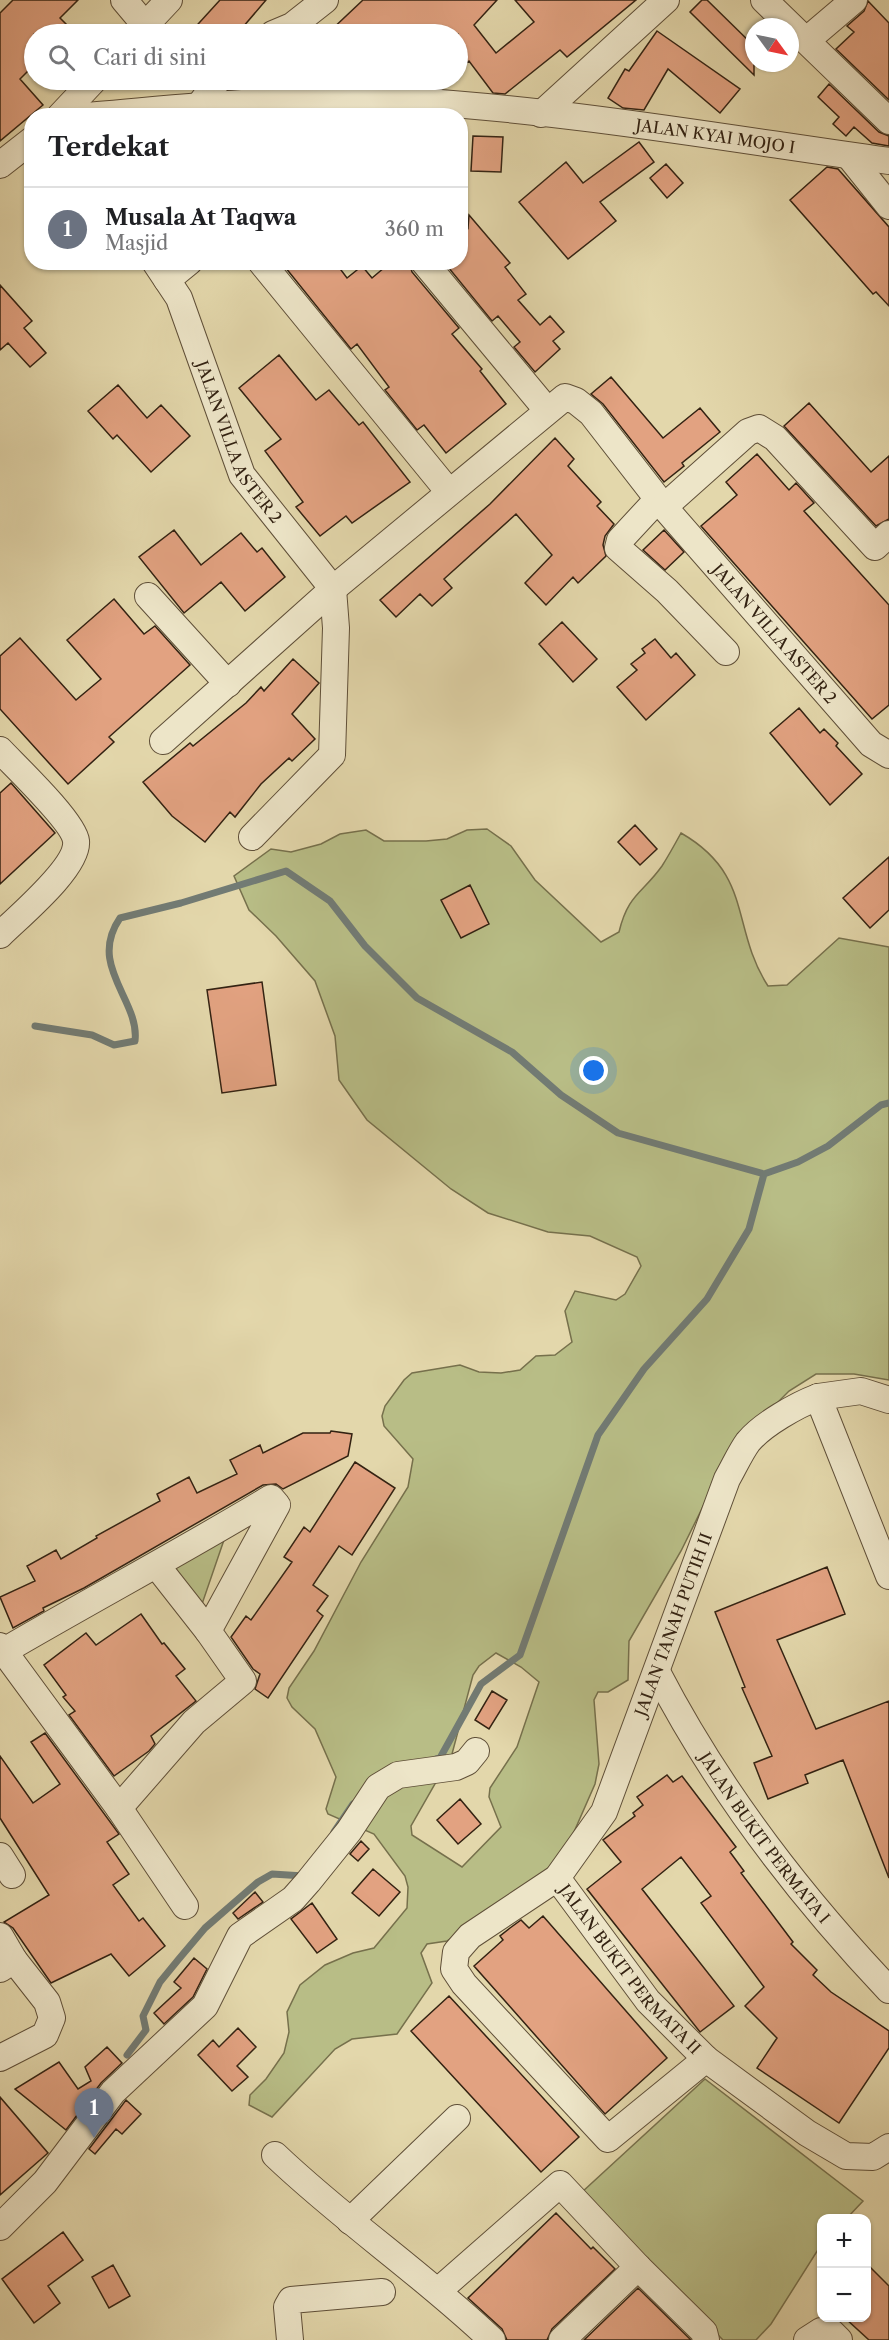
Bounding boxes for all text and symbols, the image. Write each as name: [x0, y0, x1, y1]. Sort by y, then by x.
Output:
north arrow: [745, 18, 799, 72]
search box: [24, 24, 468, 90]
icon: search: [45, 41, 78, 74]
text: Cari di sini: [93, 44, 206, 71]
street label: JALAN KYAI MOJO I: [631, 114, 796, 157]
text: Terdekat: [48, 131, 169, 163]
text: Musala At Taqwa: [105, 204, 296, 231]
text: 1: [63, 217, 72, 241]
text: 360 m: [385, 217, 444, 241]
text: Masjid: [105, 231, 168, 255]
street label: JALAN VILLA ASTER 2: [191, 355, 286, 527]
street label: JALAN VILLA ASTER 2: [706, 557, 841, 708]
your location: [579, 1056, 608, 1085]
street label: JALAN TANAH PUTIH II: [629, 1530, 716, 1722]
street label: JALAN BUKIT PERMATA I: [694, 1746, 834, 1927]
street label: JALAN BUKIT PERMATA II: [553, 1878, 705, 2058]
pin: 1: [74, 2088, 113, 2138]
map controls: [817, 2214, 871, 2322]
button: +: [817, 2214, 871, 2268]
button: −: [817, 2268, 871, 2322]

